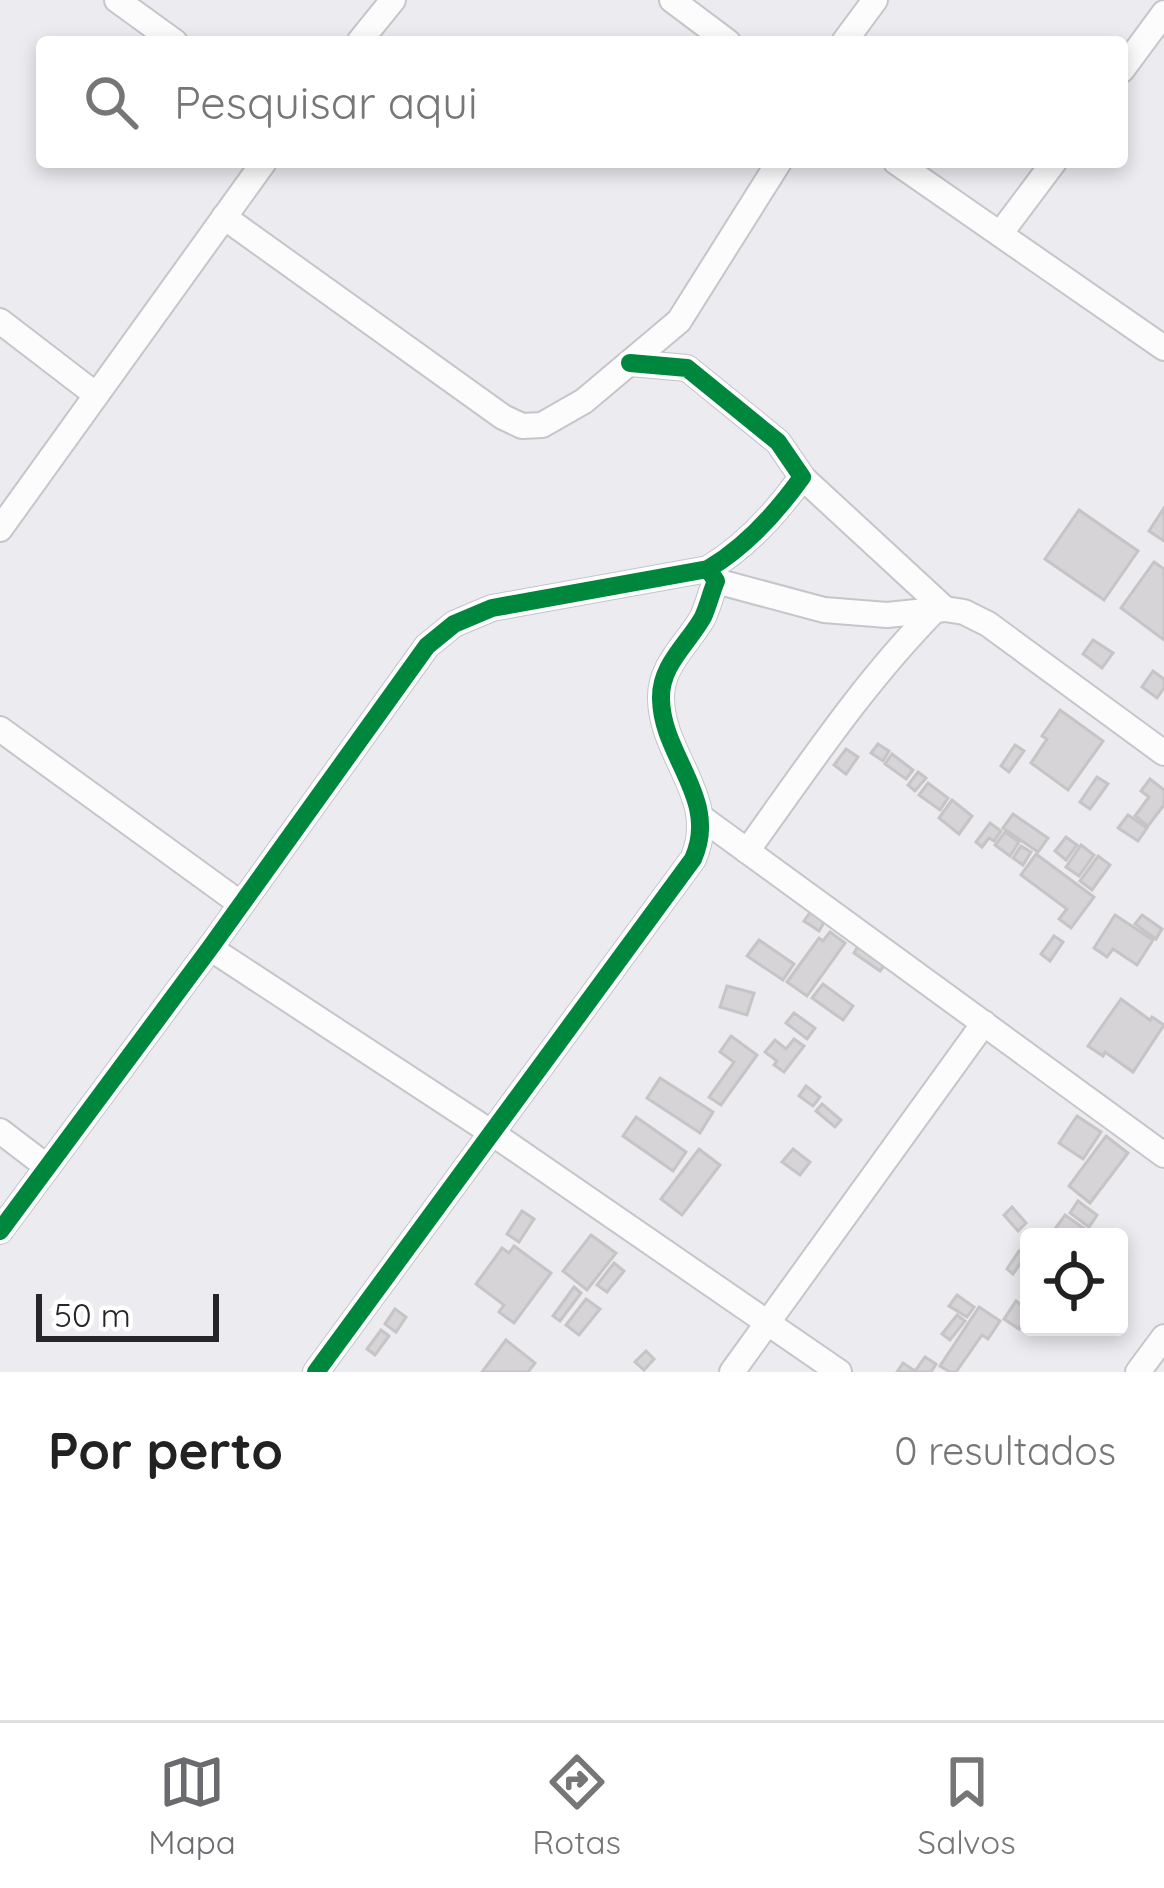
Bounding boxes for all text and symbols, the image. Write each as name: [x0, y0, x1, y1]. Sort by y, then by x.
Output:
search box: [36, 36, 1128, 168]
icon: search: [78, 69, 144, 135]
text: Pesquisar aqui: [174, 74, 478, 130]
map controls: [1020, 1228, 1128, 1336]
button: locate: [1020, 1228, 1128, 1336]
scale bar: [36, 1288, 219, 1341]
text: 50 m: [54, 1294, 131, 1335]
text: Por perto: [48, 1418, 283, 1482]
text: 0 resultados: [894, 1426, 1116, 1475]
tab: Mapa: [148, 1749, 236, 1862]
tab: Rotas: [532, 1749, 621, 1862]
tab: Salvos: [918, 1749, 1016, 1862]

